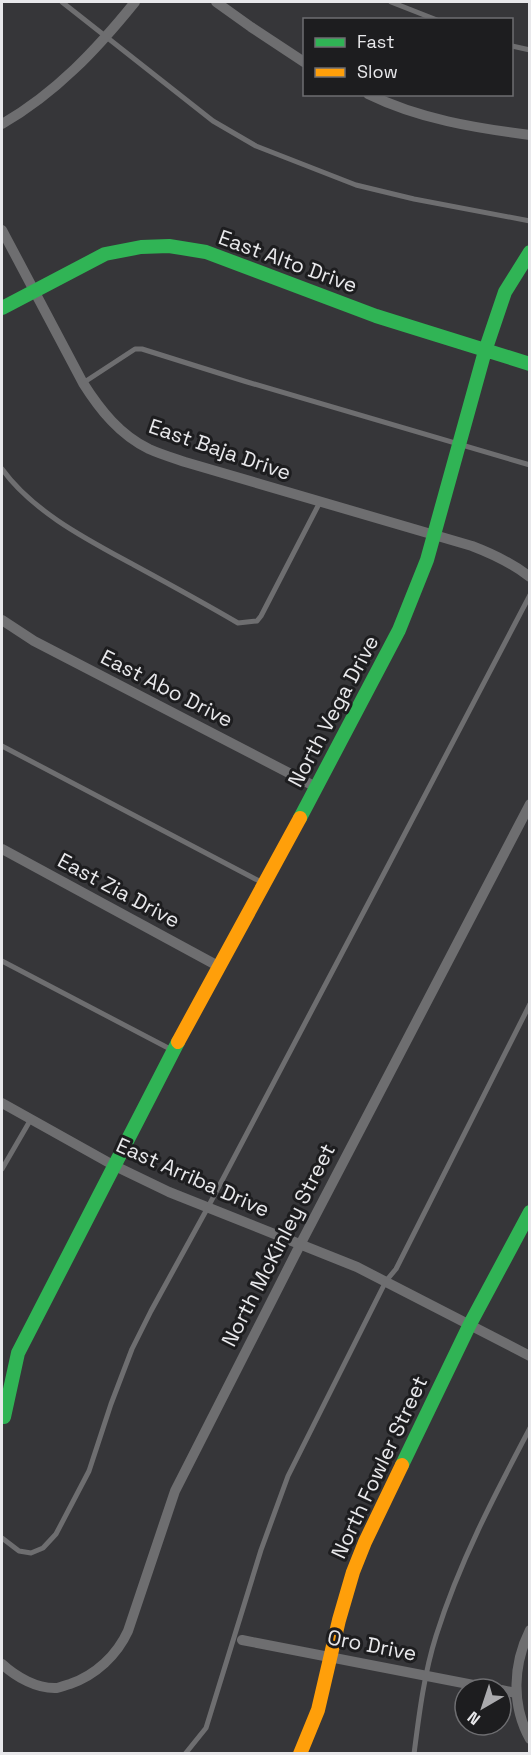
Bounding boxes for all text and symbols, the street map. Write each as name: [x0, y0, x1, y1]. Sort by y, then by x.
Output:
legend: [303, 18, 513, 96]
text: Fast: [357, 30, 394, 53]
text: Slow: [357, 60, 398, 83]
street label: East Alto Drive: [215, 223, 361, 299]
street label: East Baja Drive: [145, 412, 295, 486]
street label: North Vega Drive: [282, 630, 384, 792]
street label: East Abo Drive: [96, 643, 238, 733]
street label: East Zia Drive: [53, 846, 185, 934]
street label: East Arriba Drive: [112, 1131, 274, 1223]
street label: North McKinley Street: [215, 1139, 341, 1351]
street label: North Fowler Street: [325, 1371, 433, 1563]
street label: Oro Drive: [325, 1623, 419, 1667]
north arrow: [453, 1677, 513, 1737]
text: N: [463, 1707, 485, 1730]

